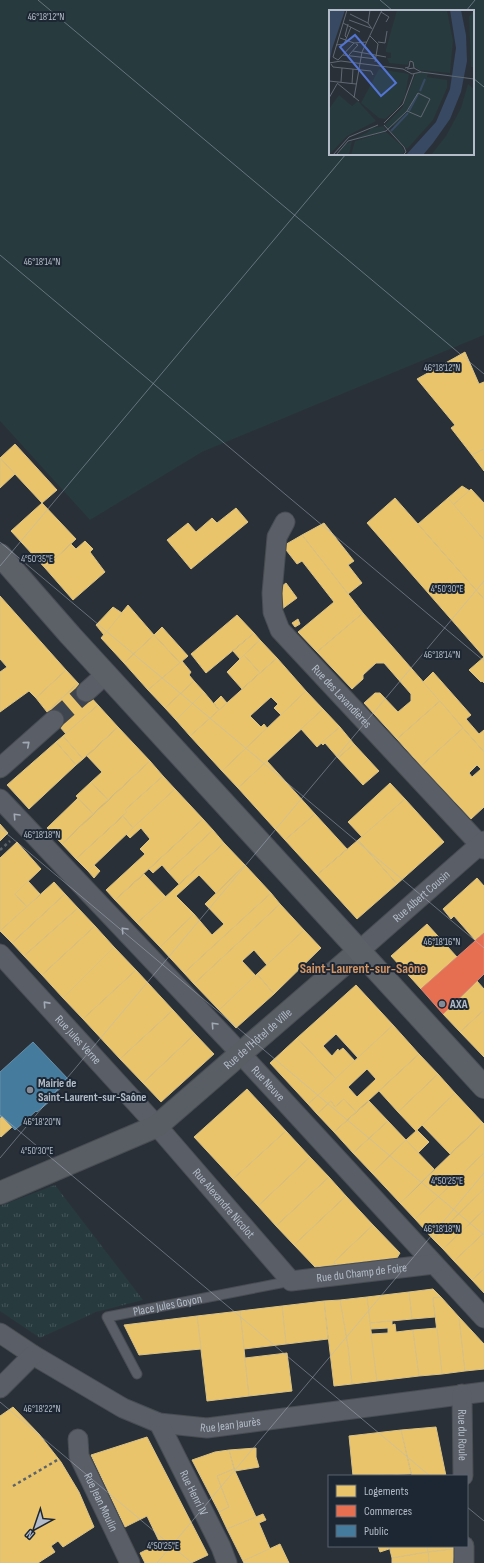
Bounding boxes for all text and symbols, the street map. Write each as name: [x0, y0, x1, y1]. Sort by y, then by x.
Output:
inset map: [329, 10, 474, 155]
text: 46°18'12"N: [28, 11, 64, 23]
text: 46°18'14"N: [24, 256, 60, 268]
text: 46°18'12"N: [424, 362, 460, 374]
text: 4°50'35"E: [21, 553, 53, 565]
text: 4°50'30"E: [431, 583, 463, 595]
text: 46°18'14"N: [424, 649, 460, 661]
street label: Rue des Lavandières: [309, 661, 375, 731]
one-way arrow: [22, 741, 30, 749]
one-way arrow: [13, 813, 21, 821]
text: 46°18'18"N: [24, 829, 60, 841]
street label: Rue Albert Cousin: [390, 867, 453, 925]
one-way arrow: [122, 928, 129, 935]
text: 46°18'16"N: [424, 936, 460, 948]
district label: Saint-Laurent-sur-Saône: [300, 960, 426, 977]
place label: AXA: [449, 997, 468, 1012]
marker: AXA: [437, 999, 447, 1009]
one-way arrow: [43, 1001, 50, 1009]
street label: Rue de l'Hôtel de Ville: [220, 1005, 295, 1072]
street label: Rue Jules Verne: [52, 1012, 105, 1068]
one-way arrow: [211, 1022, 219, 1030]
street label: Rue Neuve: [248, 1063, 288, 1104]
place label: Mairie de Saint-Laurent-sur-Saône: [38, 1076, 146, 1105]
marker: Mairie de Saint-Laurent-sur-Saône: [25, 1085, 35, 1095]
text: 46°18'20"N: [23, 1116, 61, 1128]
text: 4°50'30"E: [21, 1145, 53, 1157]
street label: Rue Alexandre Nicolot: [189, 1165, 258, 1242]
text: 4°50'25"E: [431, 1175, 463, 1187]
text: 46°18'18"N: [424, 1223, 460, 1235]
street label: Rue du Champ de Foire: [316, 1260, 408, 1285]
street label: Place Jules Goyon: [132, 1291, 203, 1319]
text: 46°18'22"N: [23, 1403, 61, 1415]
street label: Rue du Roule: [455, 1409, 470, 1461]
street label: Rue Jean Jaurès: [199, 1414, 262, 1436]
street label: Rue Henri IV: [176, 1468, 212, 1519]
street label: Rue Jean Moulin: [81, 1470, 121, 1534]
legend: [328, 1475, 468, 1547]
text: Logements: [364, 1484, 408, 1499]
text: Commerces: [364, 1504, 412, 1519]
north arrow: [16, 1507, 56, 1547]
text: Public: [364, 1524, 389, 1539]
text: N: [23, 1527, 36, 1541]
text: 4°50'25"E: [147, 1540, 179, 1552]

